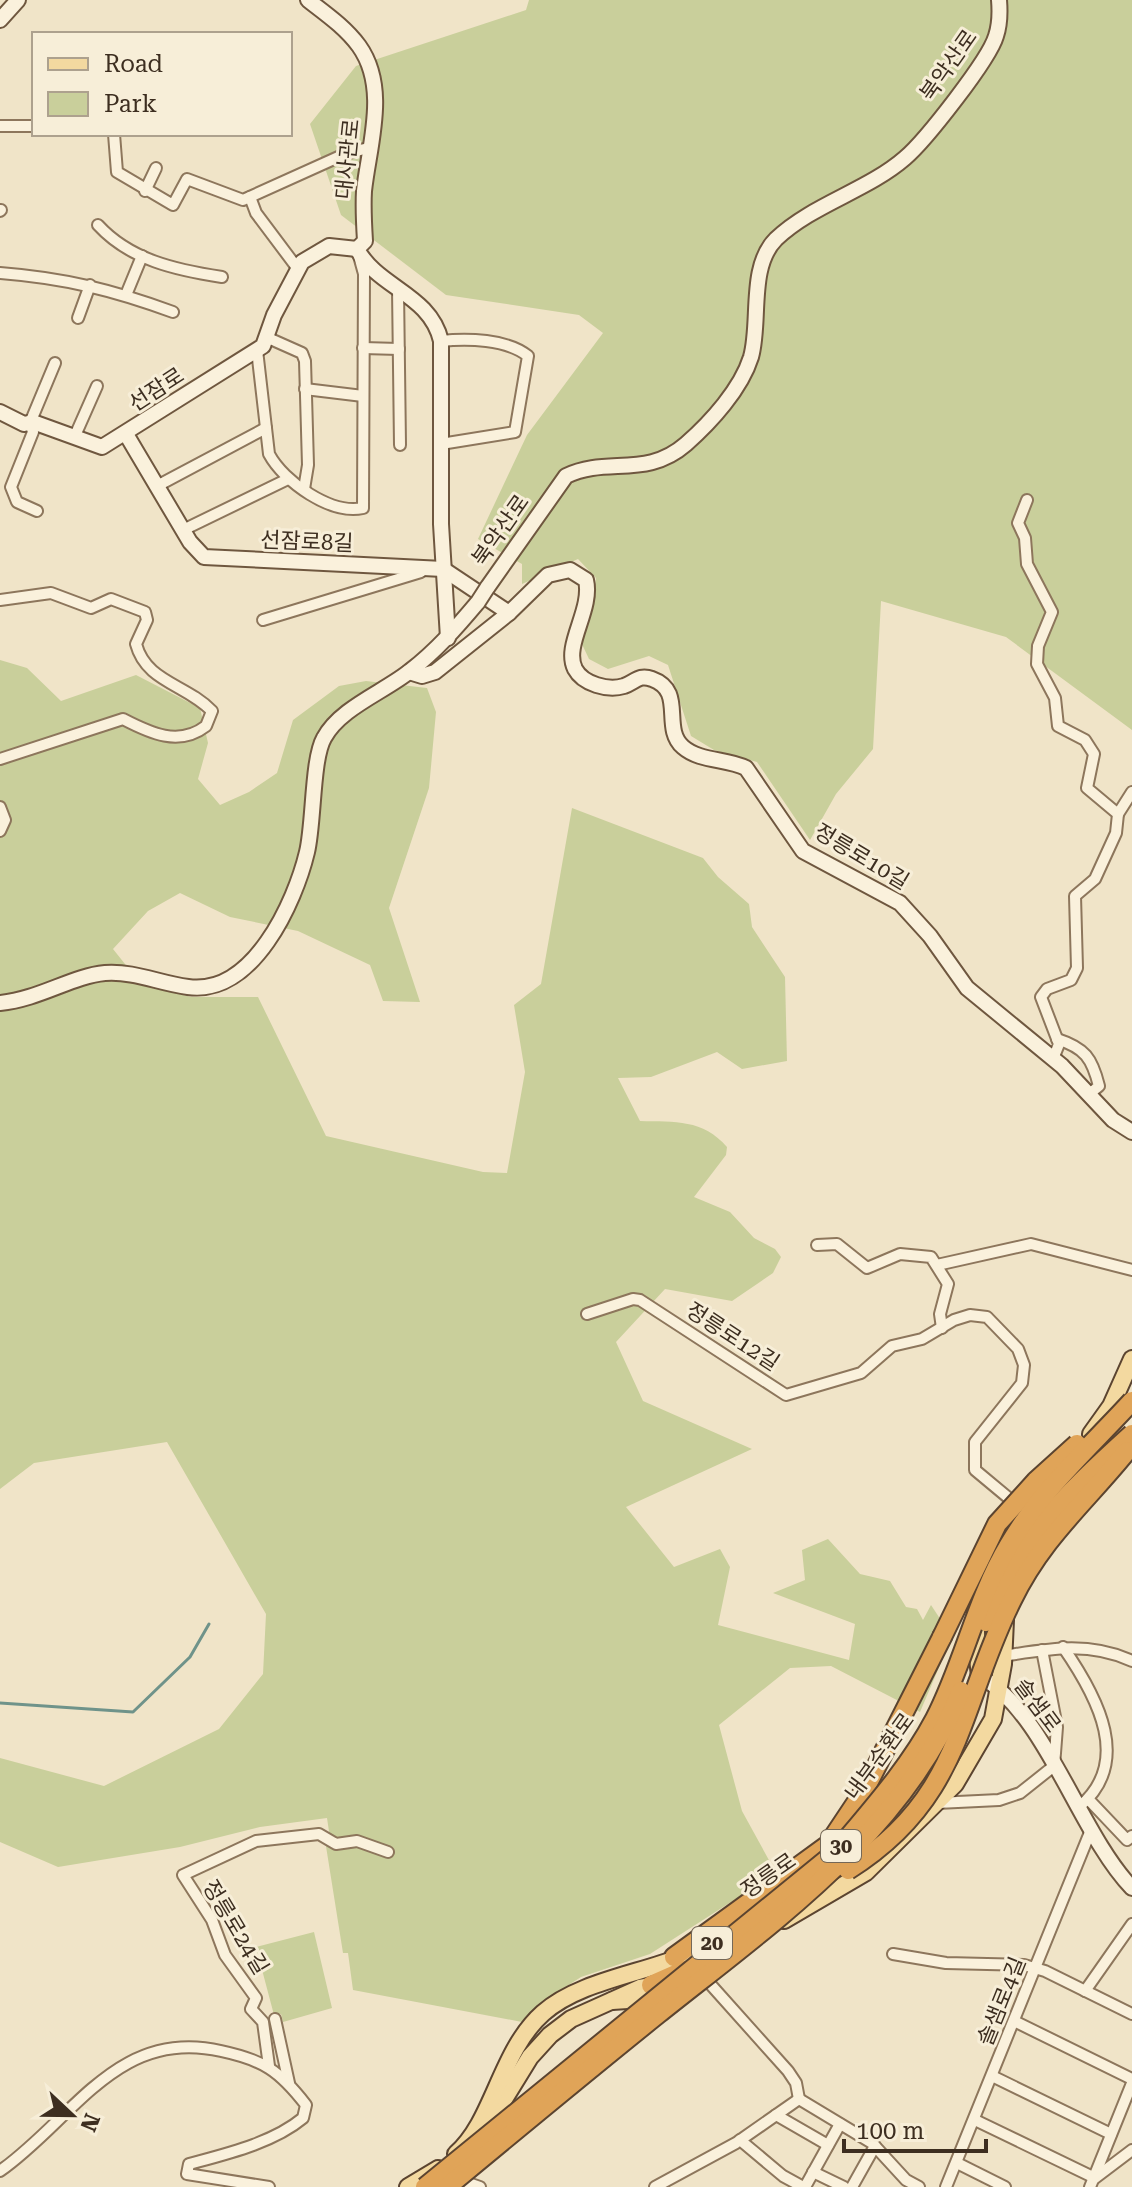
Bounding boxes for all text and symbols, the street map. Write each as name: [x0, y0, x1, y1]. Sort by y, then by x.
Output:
street label: 북악산로: [915, 25, 982, 106]
legend: [32, 32, 292, 136]
text: Road: [104, 50, 163, 78]
text: Park: [104, 90, 157, 118]
street label: 대사관로: [331, 117, 364, 201]
street label: 선잠로: [124, 362, 189, 416]
street label: 북악산로: [467, 490, 534, 571]
street label: 선잠로8길: [260, 527, 354, 556]
street label: 정릉로10길: [810, 819, 913, 894]
street label: 정릉로12길: [682, 1297, 784, 1376]
street label: 솔샘로: [1009, 1674, 1066, 1737]
street label: 내부순환로: [840, 1708, 919, 1805]
road number: 30: [821, 1830, 861, 1862]
street label: 정릉로: [736, 1848, 800, 1903]
street label: 정릉로24길: [198, 1876, 273, 1979]
road number: 20: [692, 1927, 732, 1959]
street label: 솔샘로4길: [972, 1953, 1031, 2049]
north arrow: [32, 2075, 112, 2155]
scale bar: [844, 2103, 986, 2153]
text: N: [75, 2110, 105, 2135]
text: 100 m: [856, 2117, 924, 2145]

